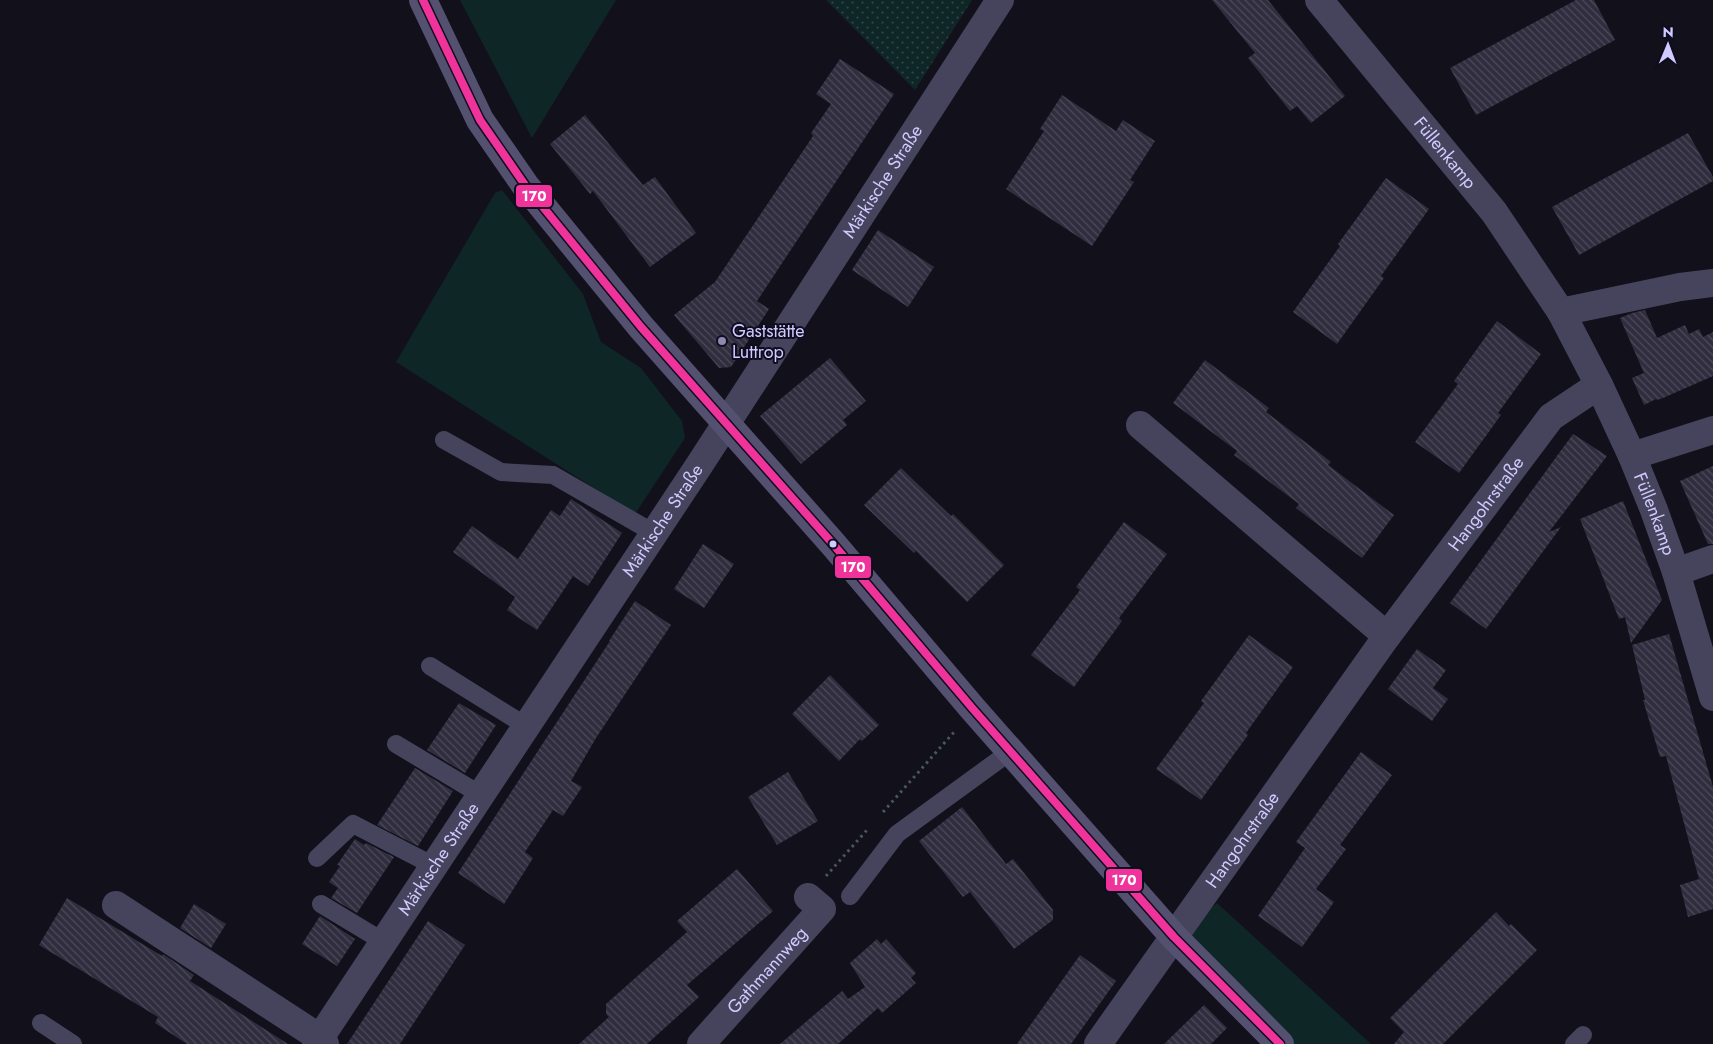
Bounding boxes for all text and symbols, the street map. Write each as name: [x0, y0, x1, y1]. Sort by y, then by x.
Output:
north arrow: [1643, 20, 1693, 70]
text: N: [1662, 22, 1674, 42]
street label: Füllenkamp: [1408, 111, 1483, 194]
street label: Märkische Straße: [836, 120, 929, 243]
line badge: 170: [515, 184, 553, 208]
text: 170: [522, 186, 546, 206]
place label: Gaststätte Luttrop: [732, 318, 804, 365]
marker: Gaststätte Luttrop: [716, 335, 728, 347]
street label: Hangohrstraße: [1442, 451, 1530, 557]
street label: Märkische Straße: [616, 459, 710, 582]
street label: Füllenkamp: [1627, 469, 1682, 559]
unlabelled marker: [828, 539, 838, 549]
line badge: 170: [834, 555, 872, 579]
text: 170: [841, 557, 865, 577]
street label: Hangohrstraße: [1199, 787, 1286, 893]
street label: Märkische Straße: [392, 797, 485, 921]
line badge: 170: [1105, 868, 1143, 892]
text: 170: [1112, 870, 1136, 890]
street label: Gathmannweg: [721, 921, 813, 1020]

